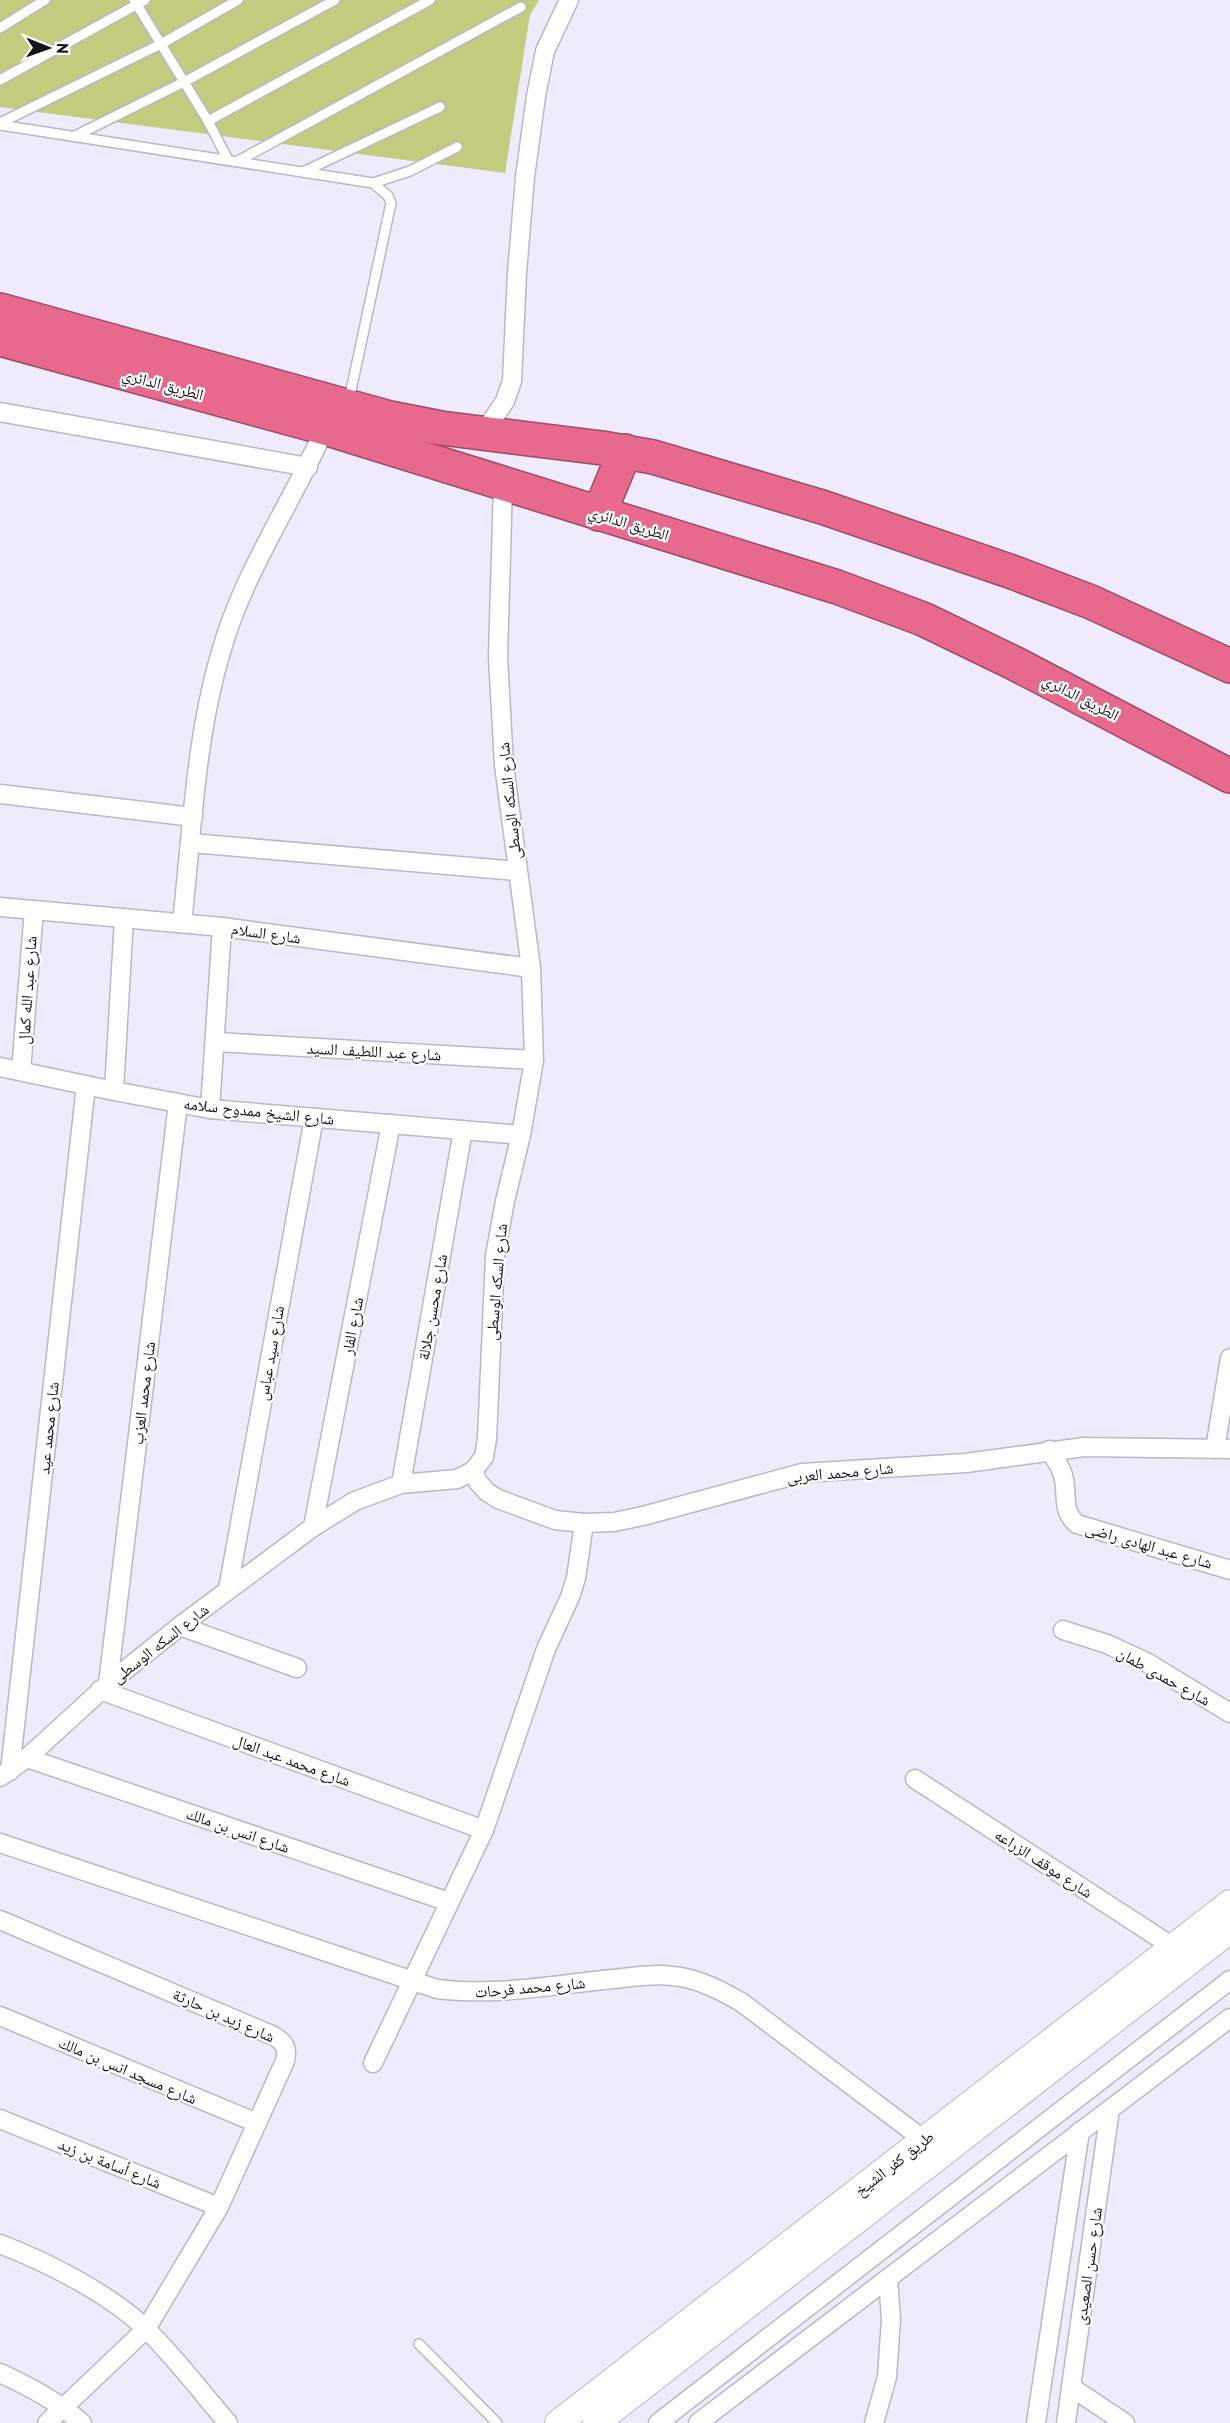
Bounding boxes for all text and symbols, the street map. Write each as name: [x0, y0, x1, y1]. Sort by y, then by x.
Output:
north arrow: [18, 18, 78, 78]
text: N: [53, 43, 73, 54]
street label: الطريق الدائري: [119, 364, 206, 407]
street label: الطريق الدائري: [585, 501, 672, 548]
street label: الطريق الدائري: [1038, 669, 1123, 728]
street label: شارع السكه الوسطى: [493, 741, 526, 861]
street label: شارع السلام: [230, 918, 302, 949]
street label: شارع عبد الله كمال: [13, 935, 42, 1045]
street label: شارع عبد اللطيف السيد: [306, 1037, 442, 1066]
street label: شارع الشيخ ممدوح سلامه: [183, 1093, 335, 1130]
street label: شارع السكه الوسطى: [481, 1223, 512, 1342]
street label: شارع محسن جلالة: [413, 1252, 452, 1362]
street label: شارع الفار: [336, 1295, 368, 1358]
street label: شارع سيد عباس: [252, 1304, 289, 1402]
street label: شارع محمد العزب: [127, 1340, 160, 1446]
street label: شارع محمد عيد: [33, 1381, 64, 1475]
street label: شارع محمد العربى: [786, 1457, 894, 1488]
street label: شارع عبد الهادى راضى: [1083, 1517, 1215, 1574]
street label: شارع السكه الوسطى: [107, 1599, 213, 1688]
street label: شارع حمدى طمان: [1113, 1642, 1214, 1711]
street label: شارع محمد عبد العال: [230, 1730, 353, 1791]
street label: شارع انس بن مالك: [183, 1803, 292, 1858]
street label: شارع موقف الزراعه: [991, 1824, 1097, 1903]
street label: شارع محمد فرحات: [474, 1972, 586, 2003]
street label: شارع زيد بن حارثة: [170, 1984, 278, 2047]
street label: شارع مسجد انس بن مالك: [55, 2032, 200, 2109]
street label: طريق كفر الشيخ: [850, 2126, 938, 2201]
street label: شارع أسامة بن زيد: [55, 2133, 164, 2194]
street label: شارع حسن الصعيدى: [1070, 2206, 1107, 2326]

